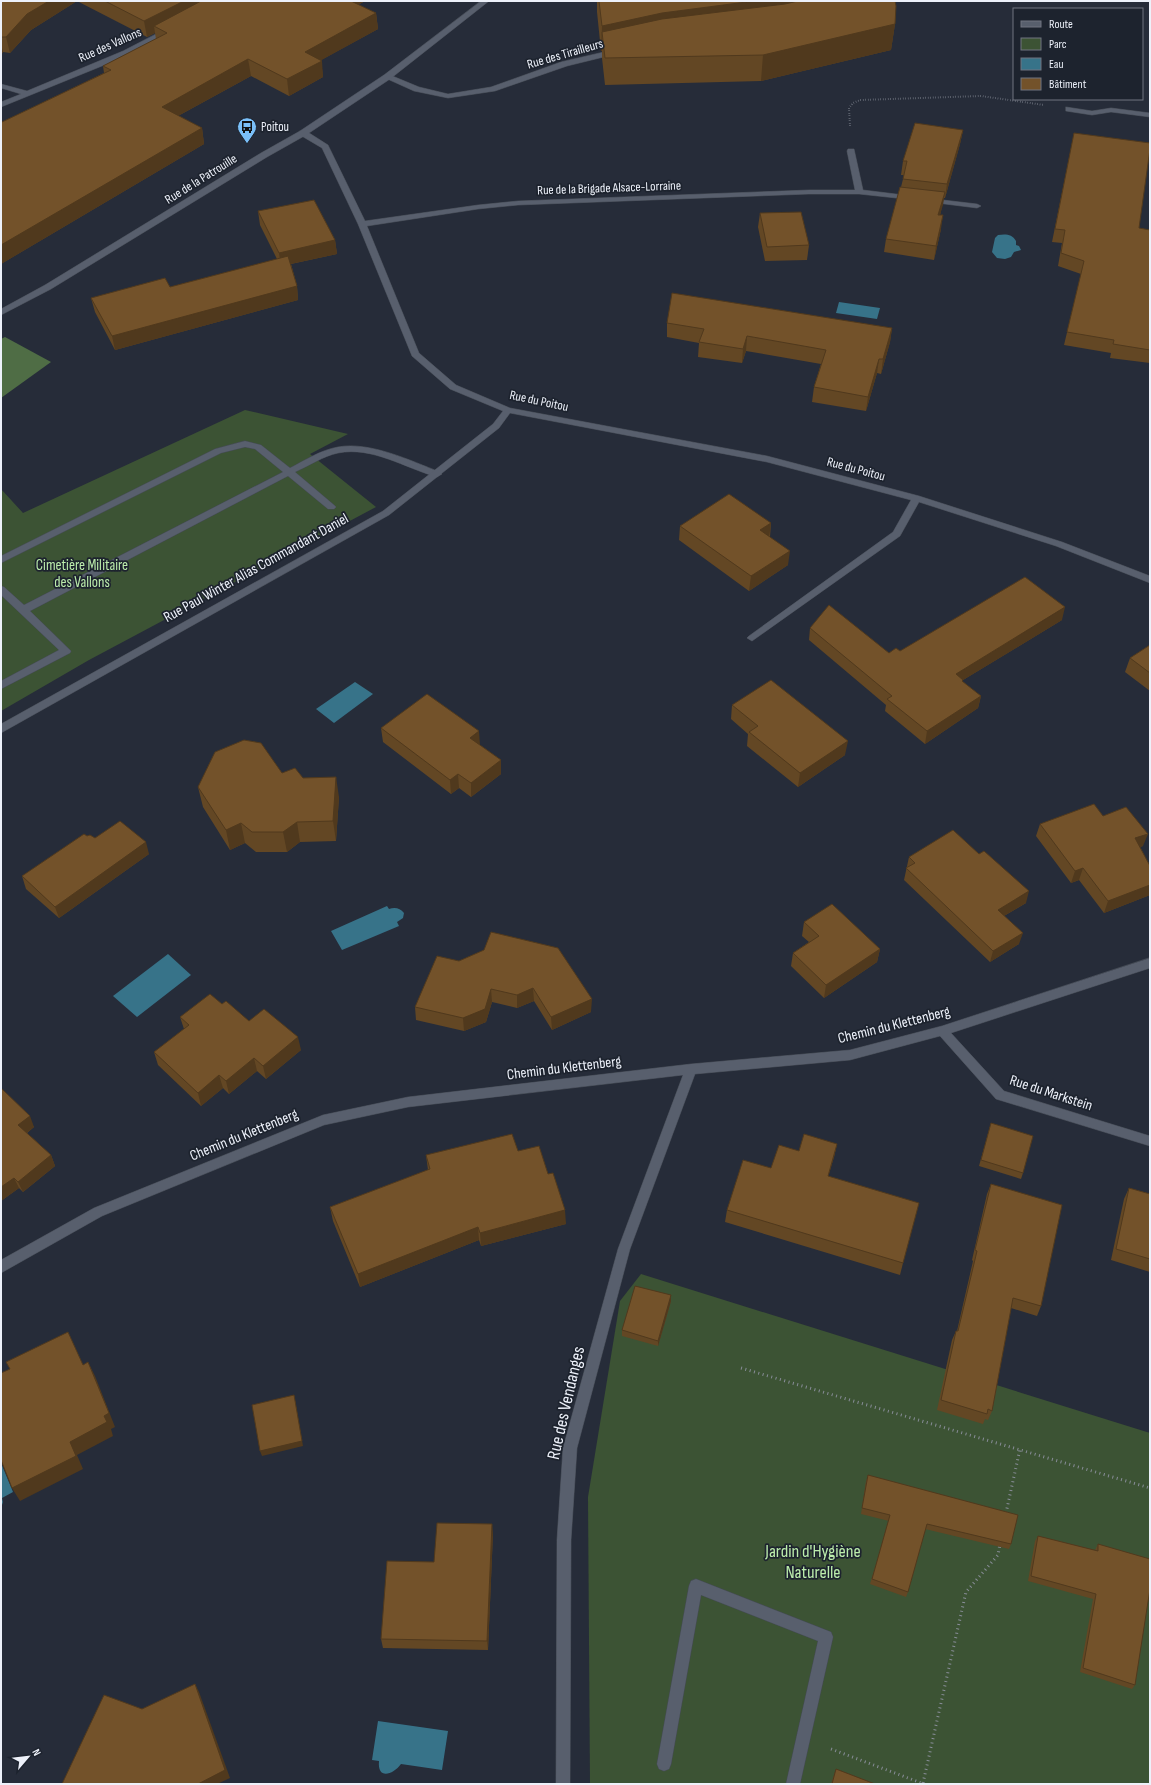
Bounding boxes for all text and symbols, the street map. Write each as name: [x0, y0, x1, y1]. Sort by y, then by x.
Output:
legend: [1013, 8, 1143, 100]
text: Route: [1049, 17, 1073, 32]
street label: Rue des Vallons: [76, 24, 144, 66]
street label: Rue des Tirailleurs: [525, 35, 605, 73]
text: Parc: [1049, 37, 1067, 52]
text: Eau: [1049, 57, 1063, 72]
text: Bâtiment: [1049, 77, 1087, 92]
bus stop icon: Poitou: [236, 116, 258, 144]
place label: Poitou: [261, 119, 289, 135]
street label: Rue de la Patrouille: [162, 150, 240, 208]
street label: Rue de la Brigade Alsace-Lorraine: [537, 177, 681, 199]
street label: Rue du Poitou: [508, 387, 570, 415]
street label: Rue du Poitou: [825, 454, 887, 484]
street label: Rue Paul Winter Alias Commandant Daniel: [160, 509, 352, 627]
park label: Cimetière Militaire des Vallons: [36, 556, 128, 592]
street label: Chemin du Klettenberg: [836, 1002, 952, 1048]
street label: Chemin du Klettenberg: [506, 1052, 622, 1084]
street label: Rue du Markstein: [1007, 1071, 1095, 1115]
street label: Chemin du Klettenberg: [187, 1105, 301, 1165]
street label: Rue des Vendanges: [543, 1344, 589, 1462]
park label: Jardin d'Hygiène Naturelle: [764, 1541, 861, 1583]
north arrow: [8, 1737, 48, 1777]
text: N: [29, 1747, 44, 1758]

